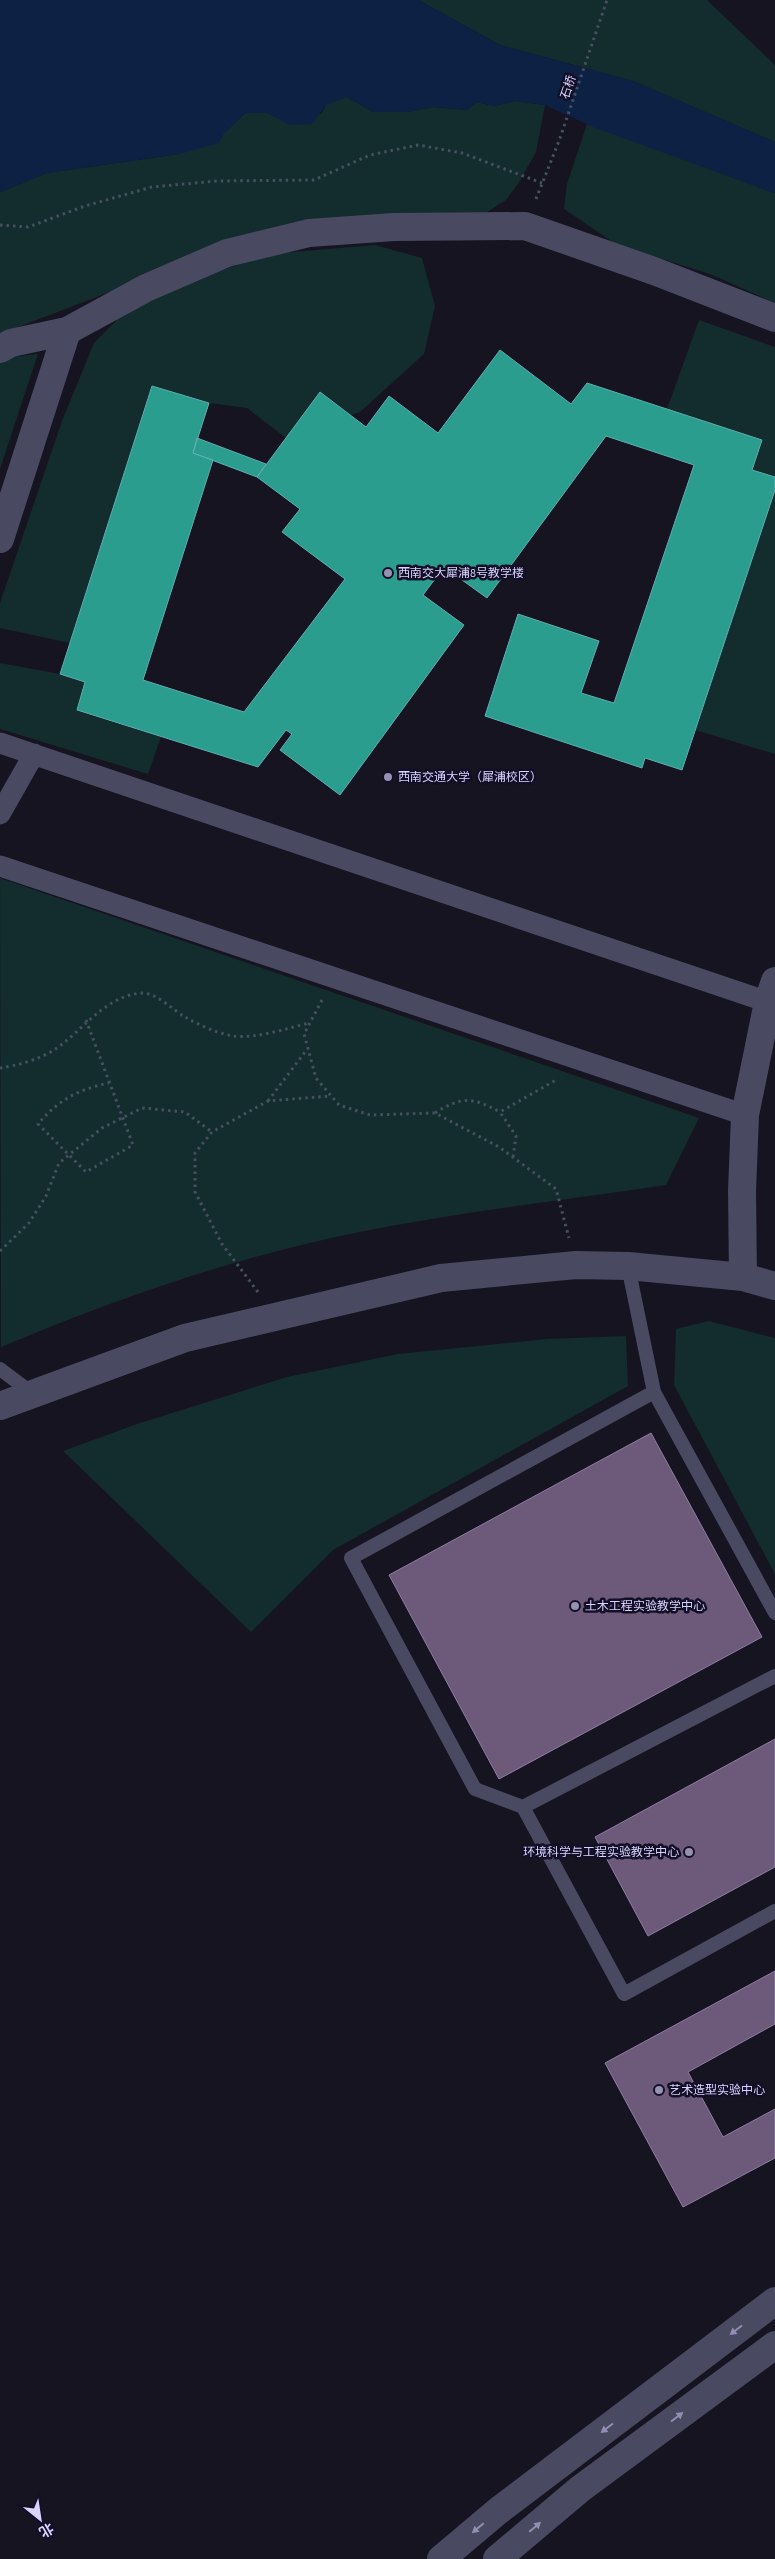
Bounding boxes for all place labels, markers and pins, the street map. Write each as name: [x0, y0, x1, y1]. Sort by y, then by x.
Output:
place label: 西南交大犀浦8号教学楼: [398, 565, 524, 582]
marker: 西南交大犀浦8号教学楼: [382, 567, 394, 579]
place label: 西南交通大学（犀浦校区）: [398, 769, 542, 786]
marker: 西南交通大学（犀浦校区）: [382, 771, 394, 783]
place label: 土木工程实验教学中心: [585, 1598, 705, 1615]
marker: 土木工程实验教学中心: [569, 1600, 581, 1612]
place label: 环境科学与工程实验教学中心: [523, 1844, 679, 1861]
marker: 环境科学与工程实验教学中心: [683, 1846, 695, 1858]
place label: 艺术造型实验中心: [669, 2082, 765, 2099]
marker: 艺术造型实验中心: [653, 2084, 665, 2096]

